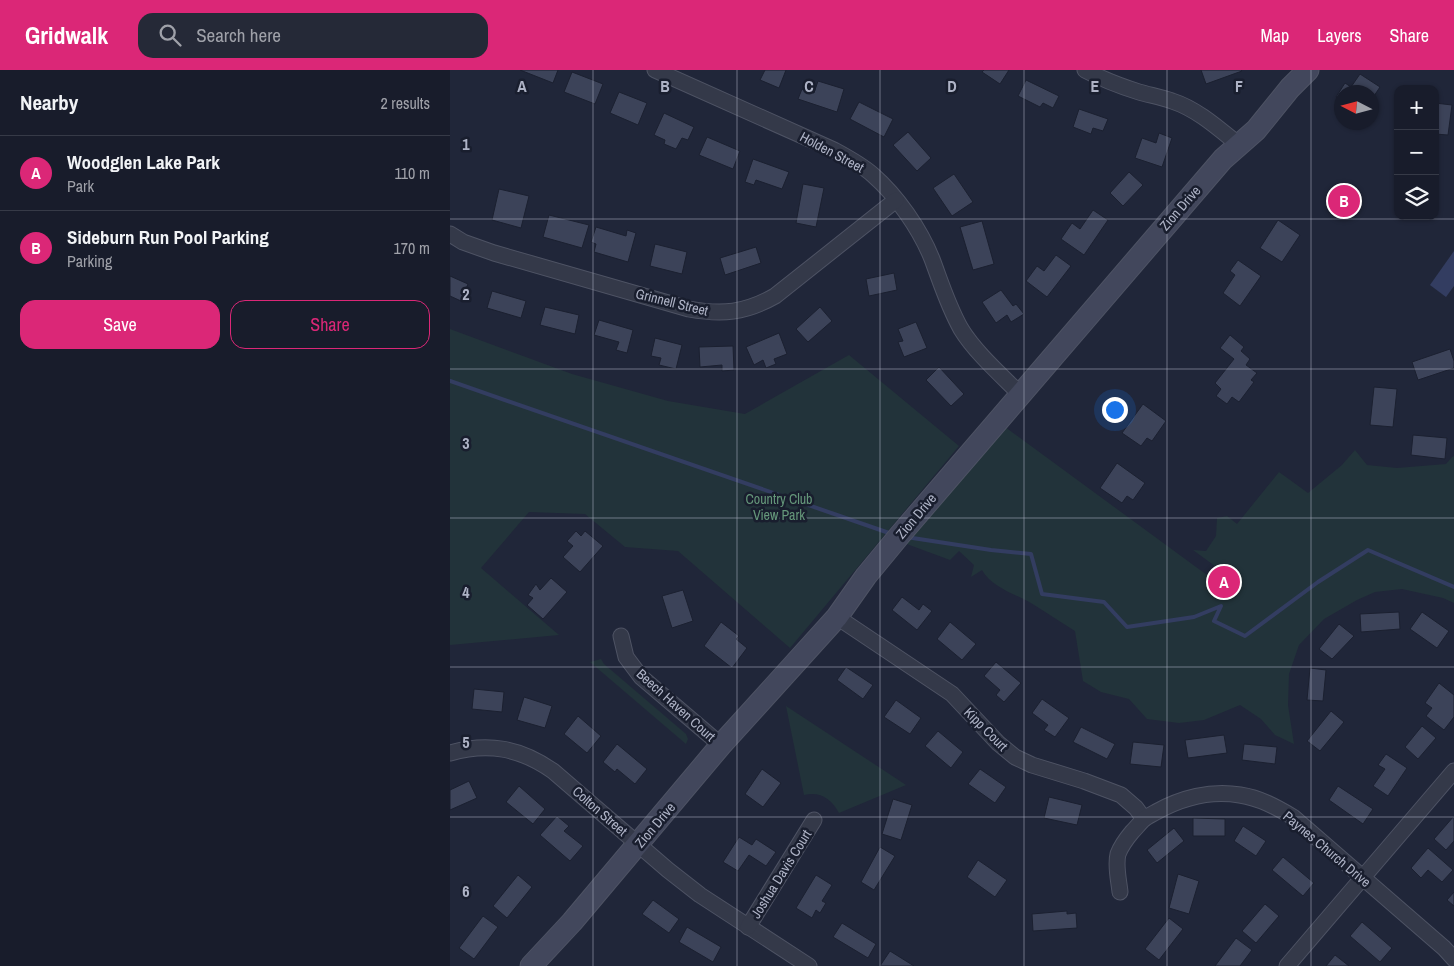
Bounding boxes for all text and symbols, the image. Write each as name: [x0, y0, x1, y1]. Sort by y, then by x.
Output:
search box: [138, 13, 488, 58]
text: Gridwalk: [25, 19, 108, 51]
icon: search: [156, 21, 184, 49]
text: Search here: [196, 22, 281, 48]
text: Map: [1261, 23, 1289, 48]
text: Layers: [1317, 23, 1362, 48]
text: Share: [1390, 23, 1429, 48]
text: A: [517, 75, 527, 97]
text: B: [660, 75, 670, 97]
text: C: [804, 75, 814, 97]
text: D: [947, 75, 957, 97]
text: E: [1091, 75, 1100, 97]
text: F: [1235, 75, 1243, 97]
north arrow: [1334, 85, 1379, 130]
map controls: [1394, 85, 1439, 220]
button: +: [1394, 85, 1439, 130]
text: Nearby: [20, 88, 78, 117]
text: 2 results: [380, 92, 430, 114]
street label: Holden Street: [797, 128, 867, 176]
button: −: [1394, 130, 1439, 175]
text: 1: [462, 133, 470, 155]
text: Woodglen Lake Park: [67, 149, 220, 175]
text: A: [31, 162, 41, 184]
text: 110 m: [394, 162, 430, 184]
text: Park: [67, 175, 94, 197]
button: layers: [1394, 175, 1439, 220]
street label: Zion Drive: [1156, 182, 1204, 234]
pin: B: [1328, 182, 1360, 220]
text: Sideburn Run Pool Parking: [67, 224, 269, 250]
text: B: [31, 237, 41, 259]
text: 170 m: [394, 237, 430, 259]
text: Parking: [67, 250, 112, 272]
text: 2: [462, 283, 470, 305]
street label: Grinnell Street: [634, 284, 710, 320]
button: Save: [20, 300, 220, 349]
button: Share: [230, 300, 430, 349]
your location: [1102, 397, 1128, 423]
text: 3: [462, 432, 470, 454]
park label: Country Club View Park: [746, 490, 813, 524]
street label: Zion Drive: [892, 490, 940, 542]
pin: A: [1208, 563, 1240, 601]
text: 4: [462, 581, 470, 603]
street label: Beech Haven Court: [633, 665, 719, 745]
street label: Kipp Court: [960, 703, 1012, 755]
text: 5: [462, 731, 470, 753]
street label: Colton Street: [569, 782, 631, 840]
street label: Zion Drive: [631, 799, 679, 851]
street label: Paynes Church Drive: [1279, 807, 1375, 891]
street label: Joshua Davis Court: [747, 826, 815, 922]
text: 6: [462, 880, 470, 902]

